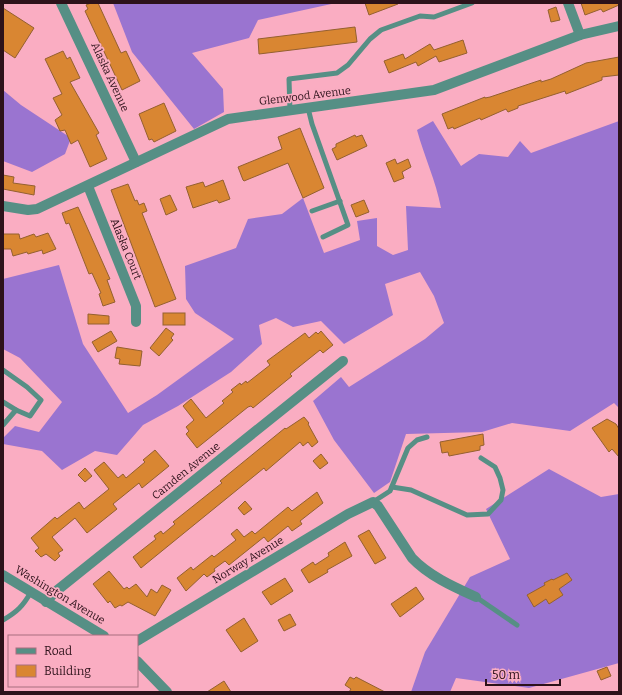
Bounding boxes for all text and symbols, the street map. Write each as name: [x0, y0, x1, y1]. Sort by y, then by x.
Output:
street label: Alaska Avenue: [88, 40, 132, 114]
street label: Glenwood Avenue: [258, 84, 352, 108]
street label: Alaska Court: [108, 216, 144, 282]
street label: Camden Avenue: [149, 440, 223, 502]
street label: Norway Avenue: [210, 534, 286, 586]
street label: Washington Avenue: [13, 563, 107, 627]
legend: [8, 635, 138, 687]
text: Road: [44, 644, 72, 658]
scale bar: [486, 661, 560, 687]
text: Building: [44, 664, 91, 678]
text: 50 m: [492, 668, 521, 682]

